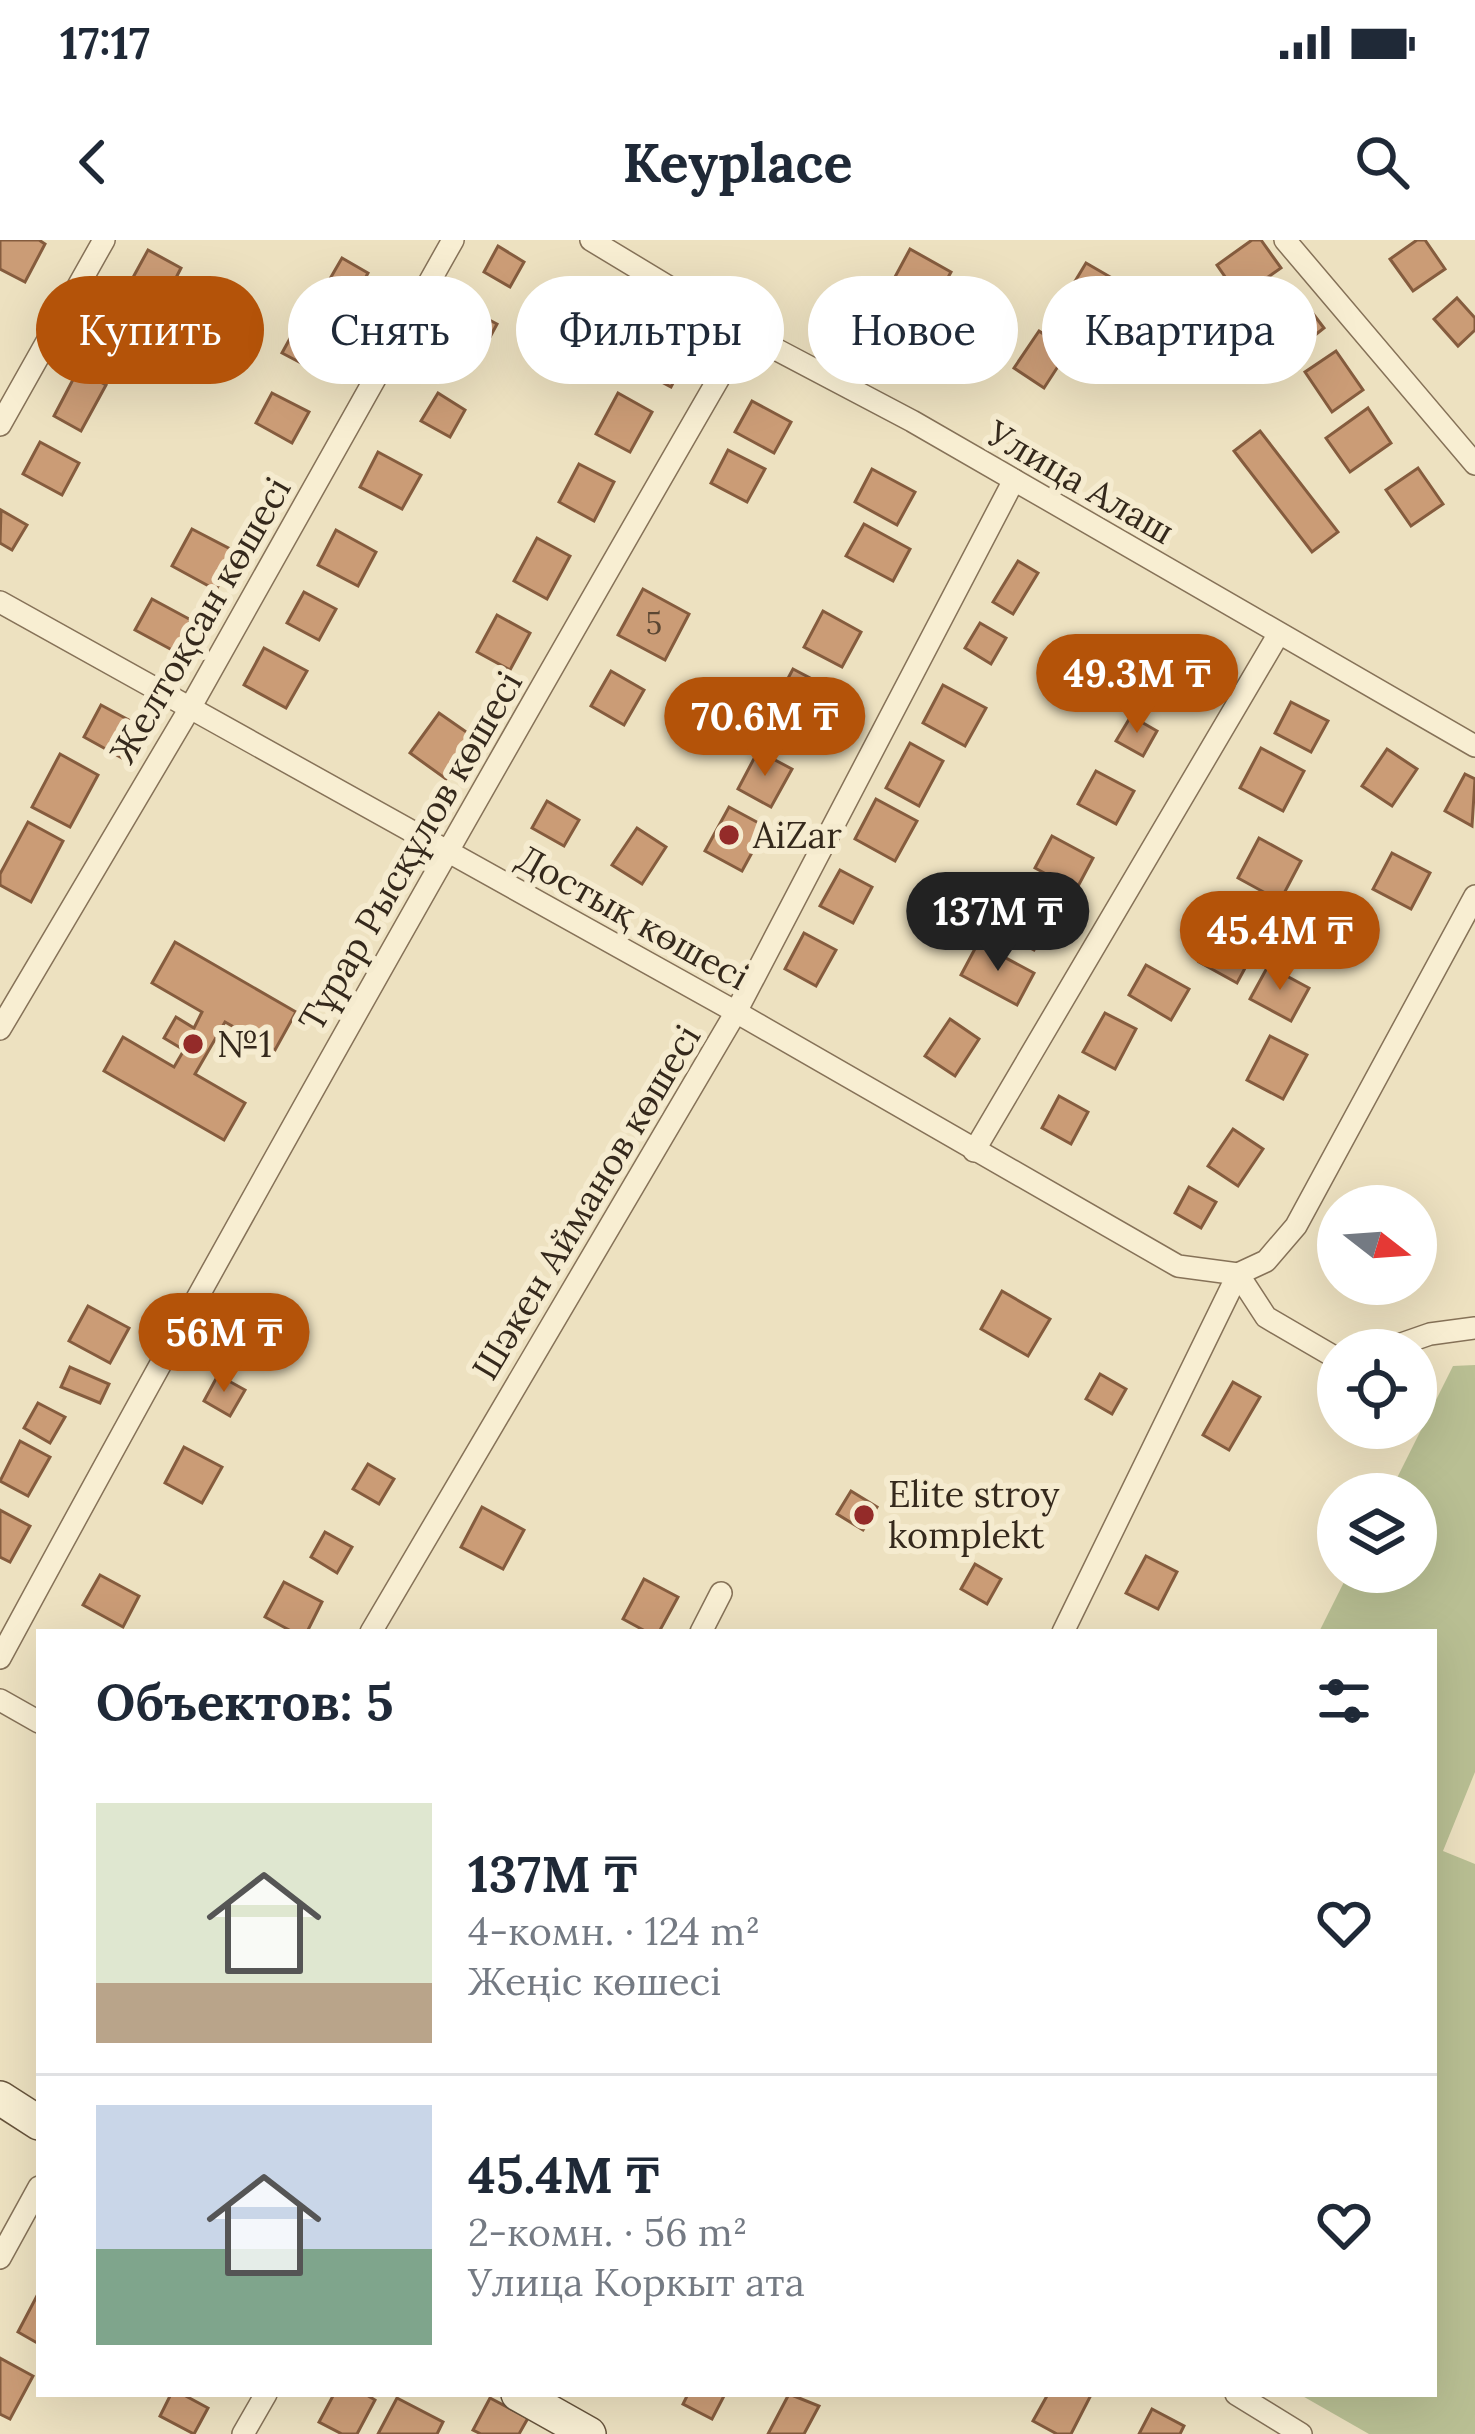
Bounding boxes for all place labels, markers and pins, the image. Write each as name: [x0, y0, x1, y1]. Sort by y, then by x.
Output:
pin: 49.3M ₸: [1026, 634, 1248, 736]
pin: 70.6M ₸: [654, 677, 876, 779]
place label: AiZar: [752, 812, 842, 858]
marker: AiZar: [716, 822, 742, 848]
pin: 137M ₸: [900, 872, 1096, 974]
pin: 45.4M ₸: [1169, 891, 1391, 993]
place label: №1: [217, 1021, 272, 1067]
marker: №1: [180, 1031, 206, 1057]
pin: 56M ₸: [140, 1293, 308, 1395]
place label: Elite stroy komplekt: [888, 1471, 1060, 1558]
marker: Elite stroy komplekt: [851, 1502, 877, 1528]

